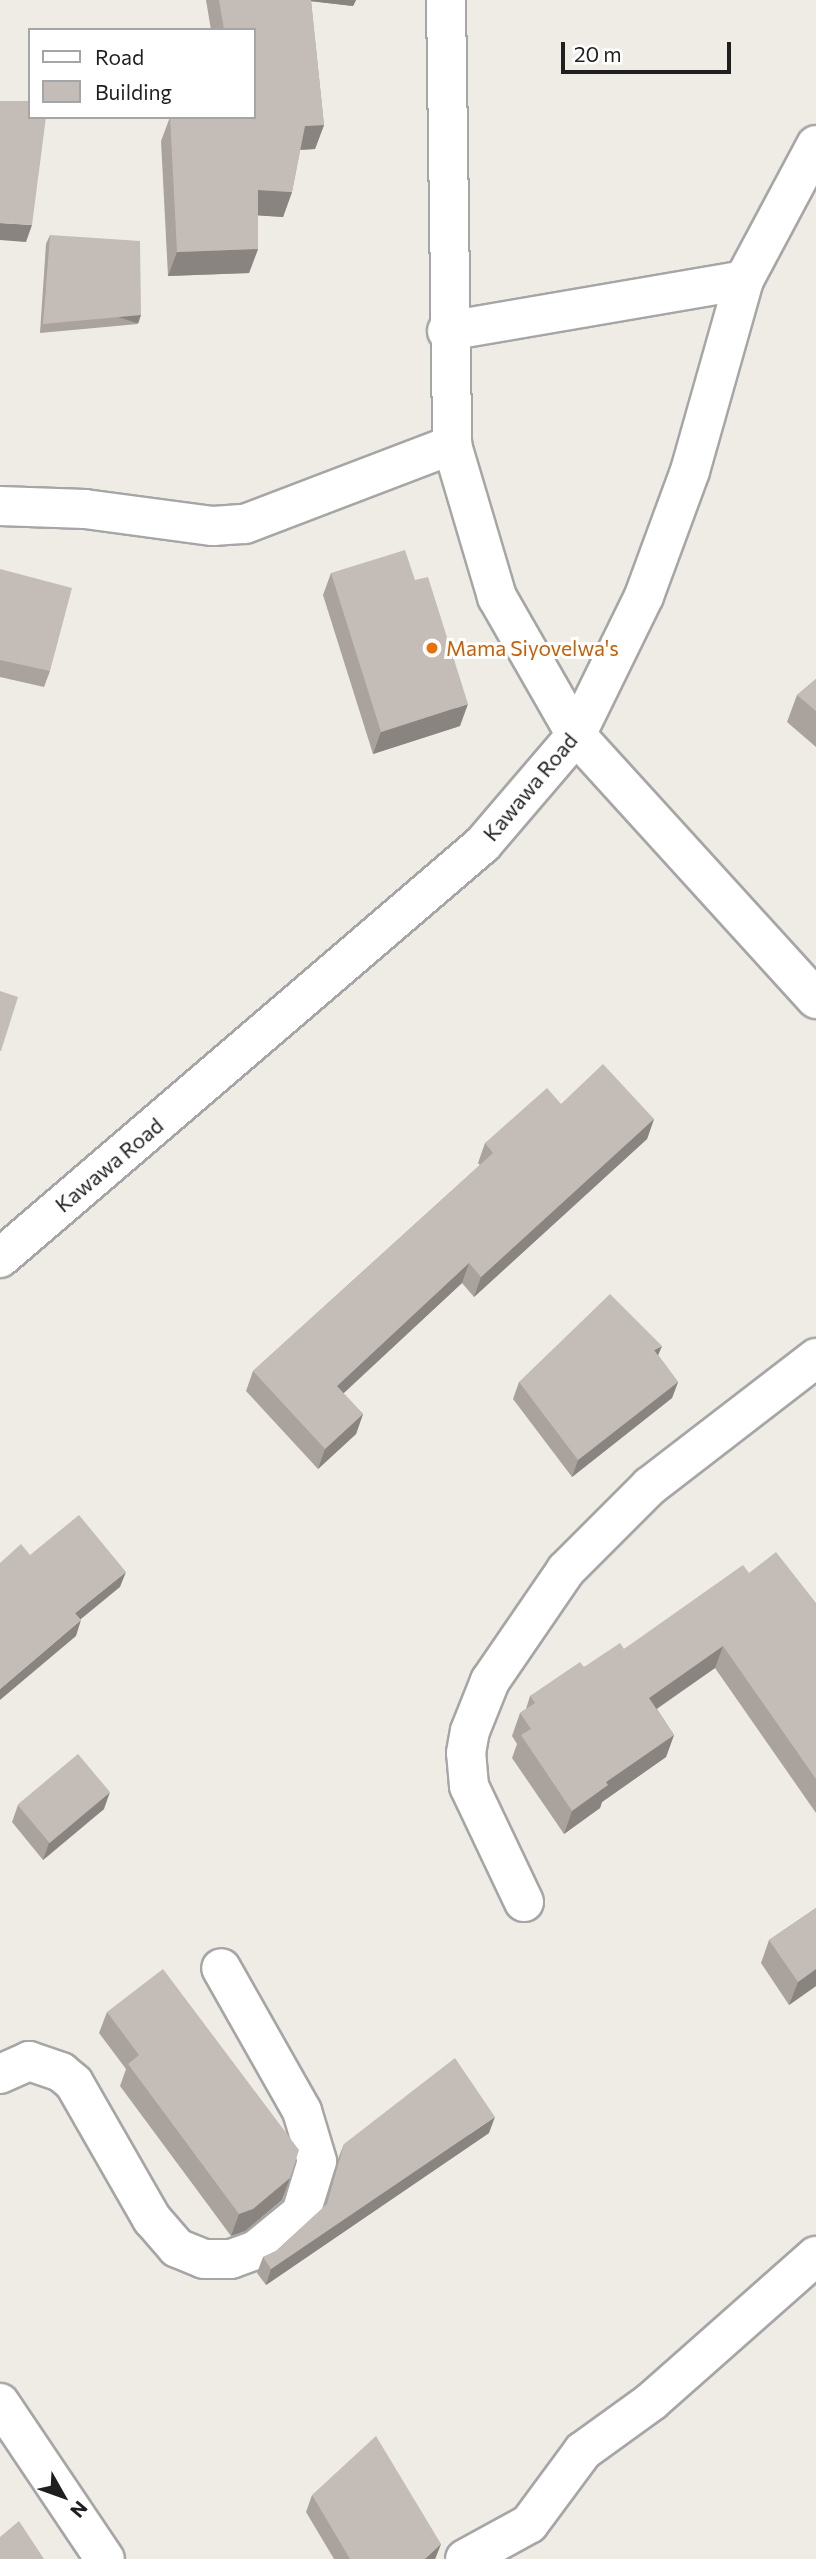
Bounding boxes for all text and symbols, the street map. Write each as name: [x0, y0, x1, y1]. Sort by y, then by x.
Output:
legend: [28, 28, 256, 119]
scale bar: [564, 28, 734, 72]
text: 20 m: [574, 41, 622, 66]
text: Road: [95, 44, 144, 69]
text: Building: [95, 79, 172, 104]
place label: Mama Siyovelwa's: [446, 635, 619, 661]
marker: Mama Siyovelwa's: [424, 640, 440, 656]
street label: Kawawa Road: [478, 728, 582, 846]
street label: Kawawa Road: [50, 1113, 168, 1217]
north arrow: [28, 2461, 98, 2531]
text: N: [66, 2497, 93, 2523]

